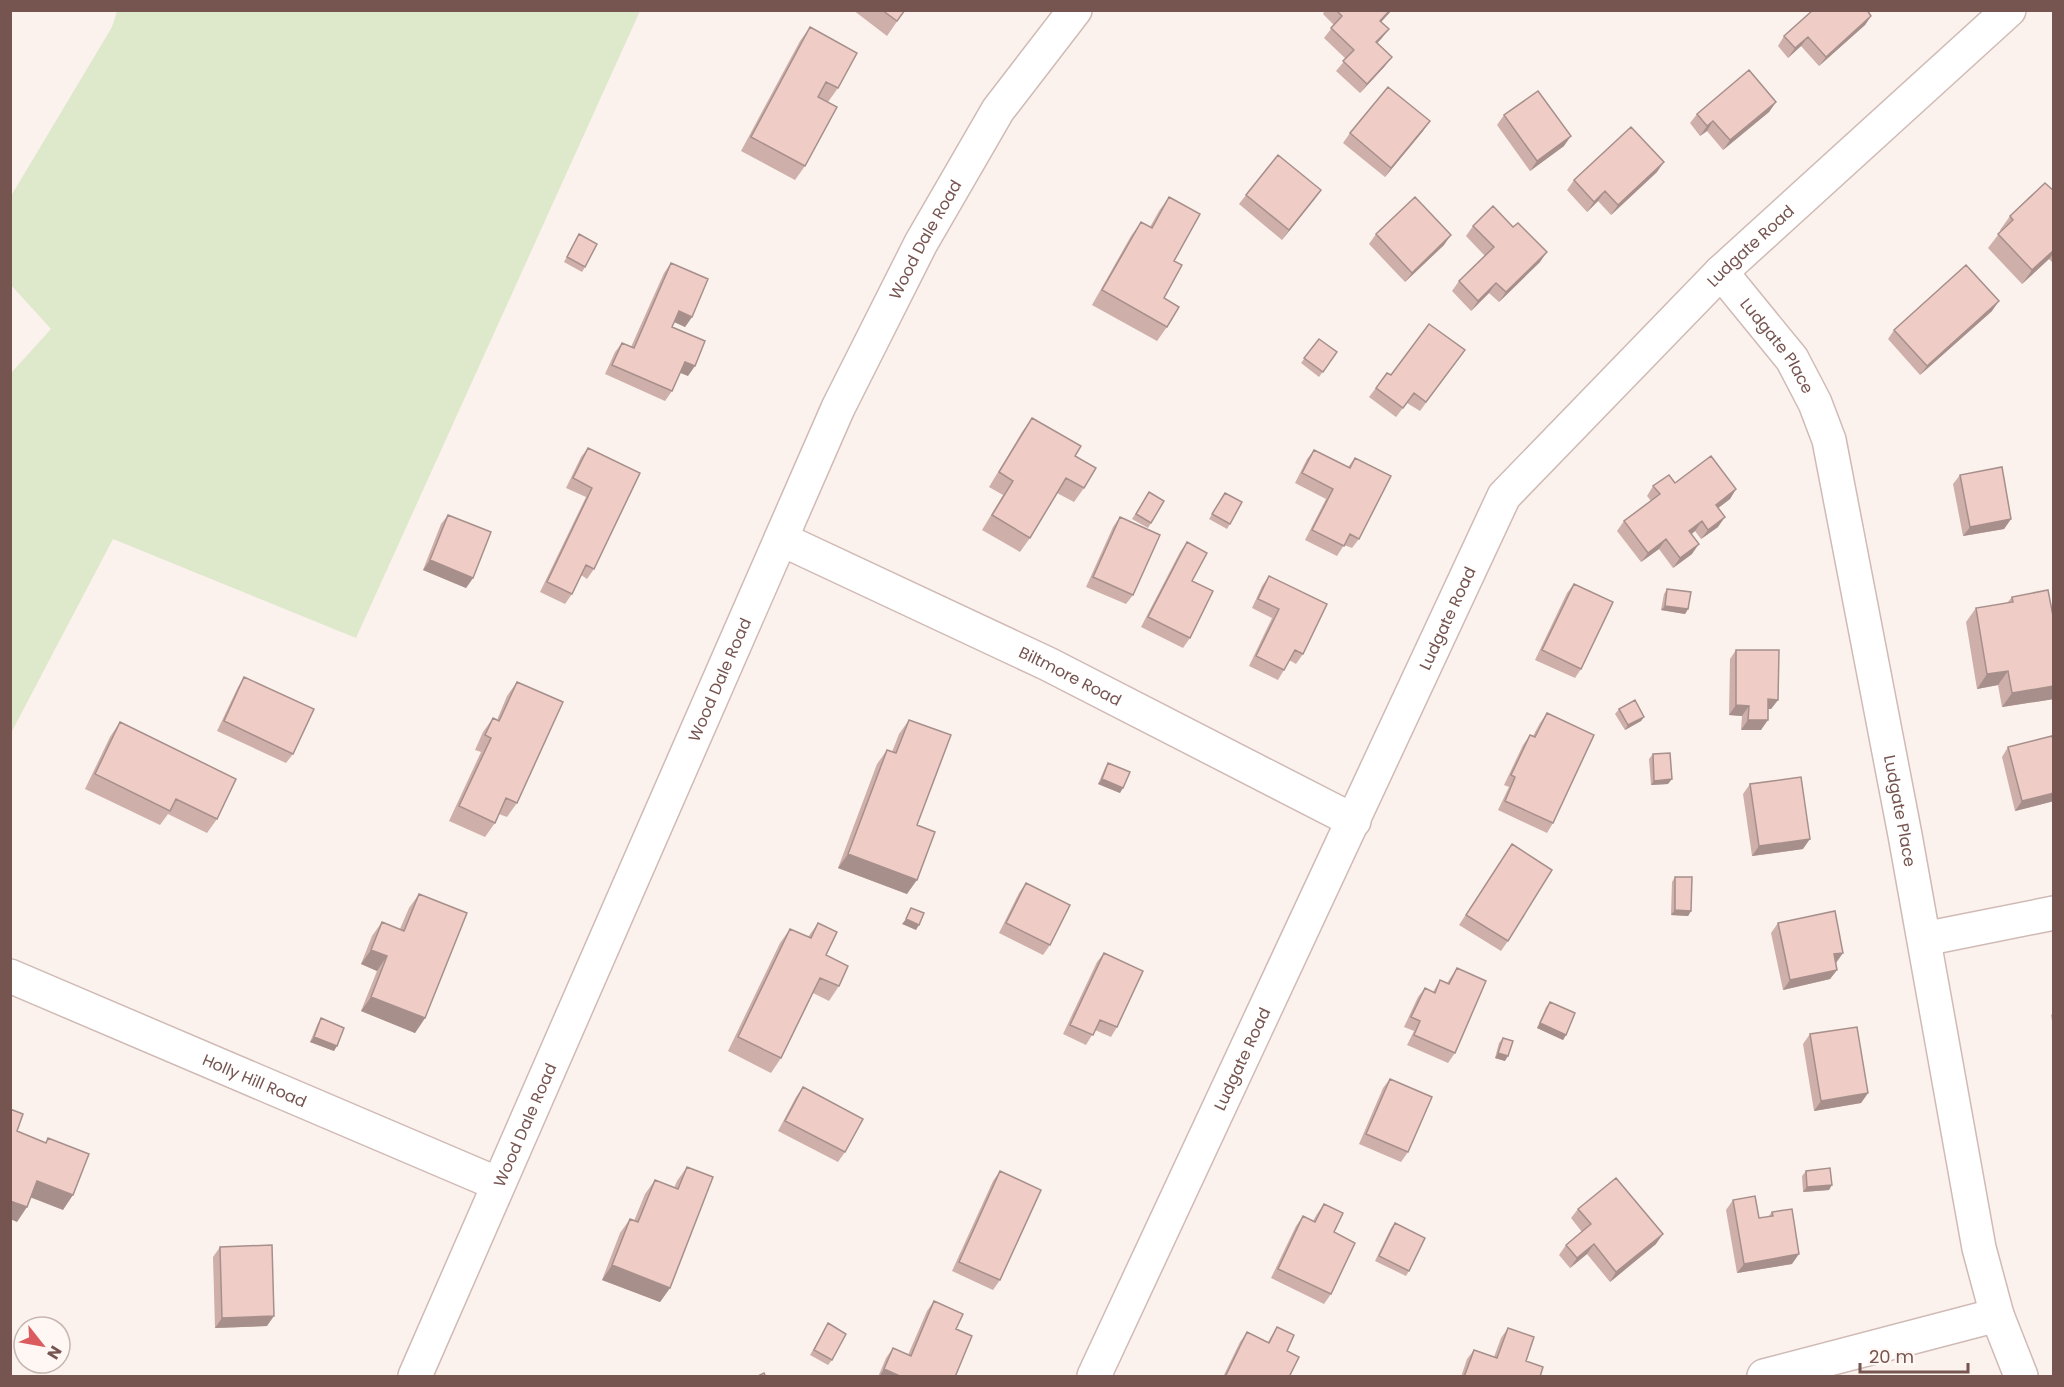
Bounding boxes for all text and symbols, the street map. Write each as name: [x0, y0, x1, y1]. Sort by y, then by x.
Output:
street label: Wood Dale Road: [883, 175, 967, 303]
street label: Ludgate Road: [1701, 200, 1799, 292]
street label: Ludgate Place: [1735, 293, 1820, 398]
street label: Ludgate Road: [1413, 563, 1481, 674]
street label: Wood Dale Road: [682, 614, 757, 745]
street label: Biltmore Road: [1015, 641, 1126, 711]
street label: Ludgate Place: [1878, 753, 1922, 869]
street label: Ludgate Road: [1208, 1003, 1276, 1114]
street label: Holly Hill Road: [199, 1048, 310, 1113]
street label: Wood Dale Road: [488, 1059, 562, 1191]
north arrow: [12, 1315, 72, 1375]
scale bar: [1860, 1336, 1968, 1374]
text: N: [41, 1341, 67, 1364]
text: 20 m: [1869, 1344, 1914, 1369]

